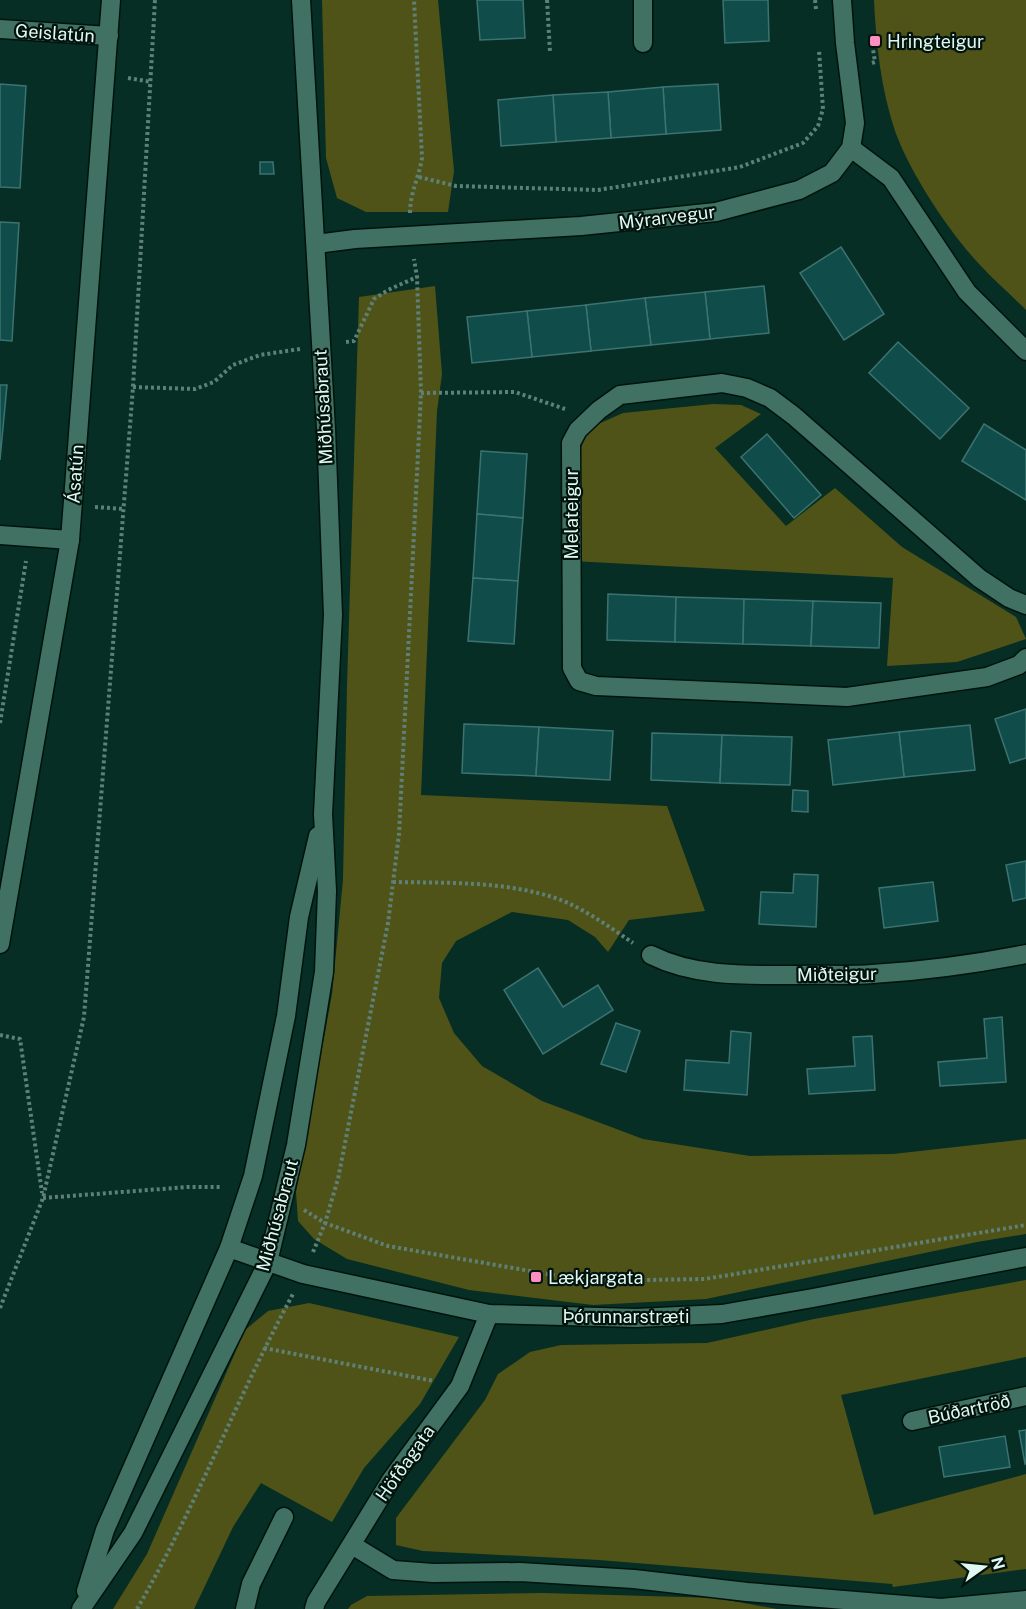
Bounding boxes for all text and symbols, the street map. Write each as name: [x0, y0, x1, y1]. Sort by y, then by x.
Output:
street label: Geislatún: [14, 20, 96, 46]
place label: Hringteigur: [887, 31, 984, 52]
marker: Hringteigur: [868, 34, 882, 48]
street label: Mýrarvegur: [618, 201, 716, 233]
street label: Miðhúsabraut: [309, 349, 337, 465]
street label: Ásatún: [61, 444, 88, 504]
street label: Melateigur: [561, 469, 582, 559]
street label: Miðteigur: [797, 963, 877, 985]
street label: Miðhúsabraut: [252, 1157, 302, 1273]
place label: Lækjargata: [548, 1267, 643, 1288]
marker: Lækjargata: [529, 1270, 543, 1284]
street label: Þórunnarstræti: [562, 1306, 690, 1327]
street label: Búðartröð: [926, 1390, 1012, 1428]
street label: Höfðagata: [371, 1421, 439, 1505]
north arrow: [954, 1537, 1014, 1597]
text: N: [987, 1555, 1009, 1572]

